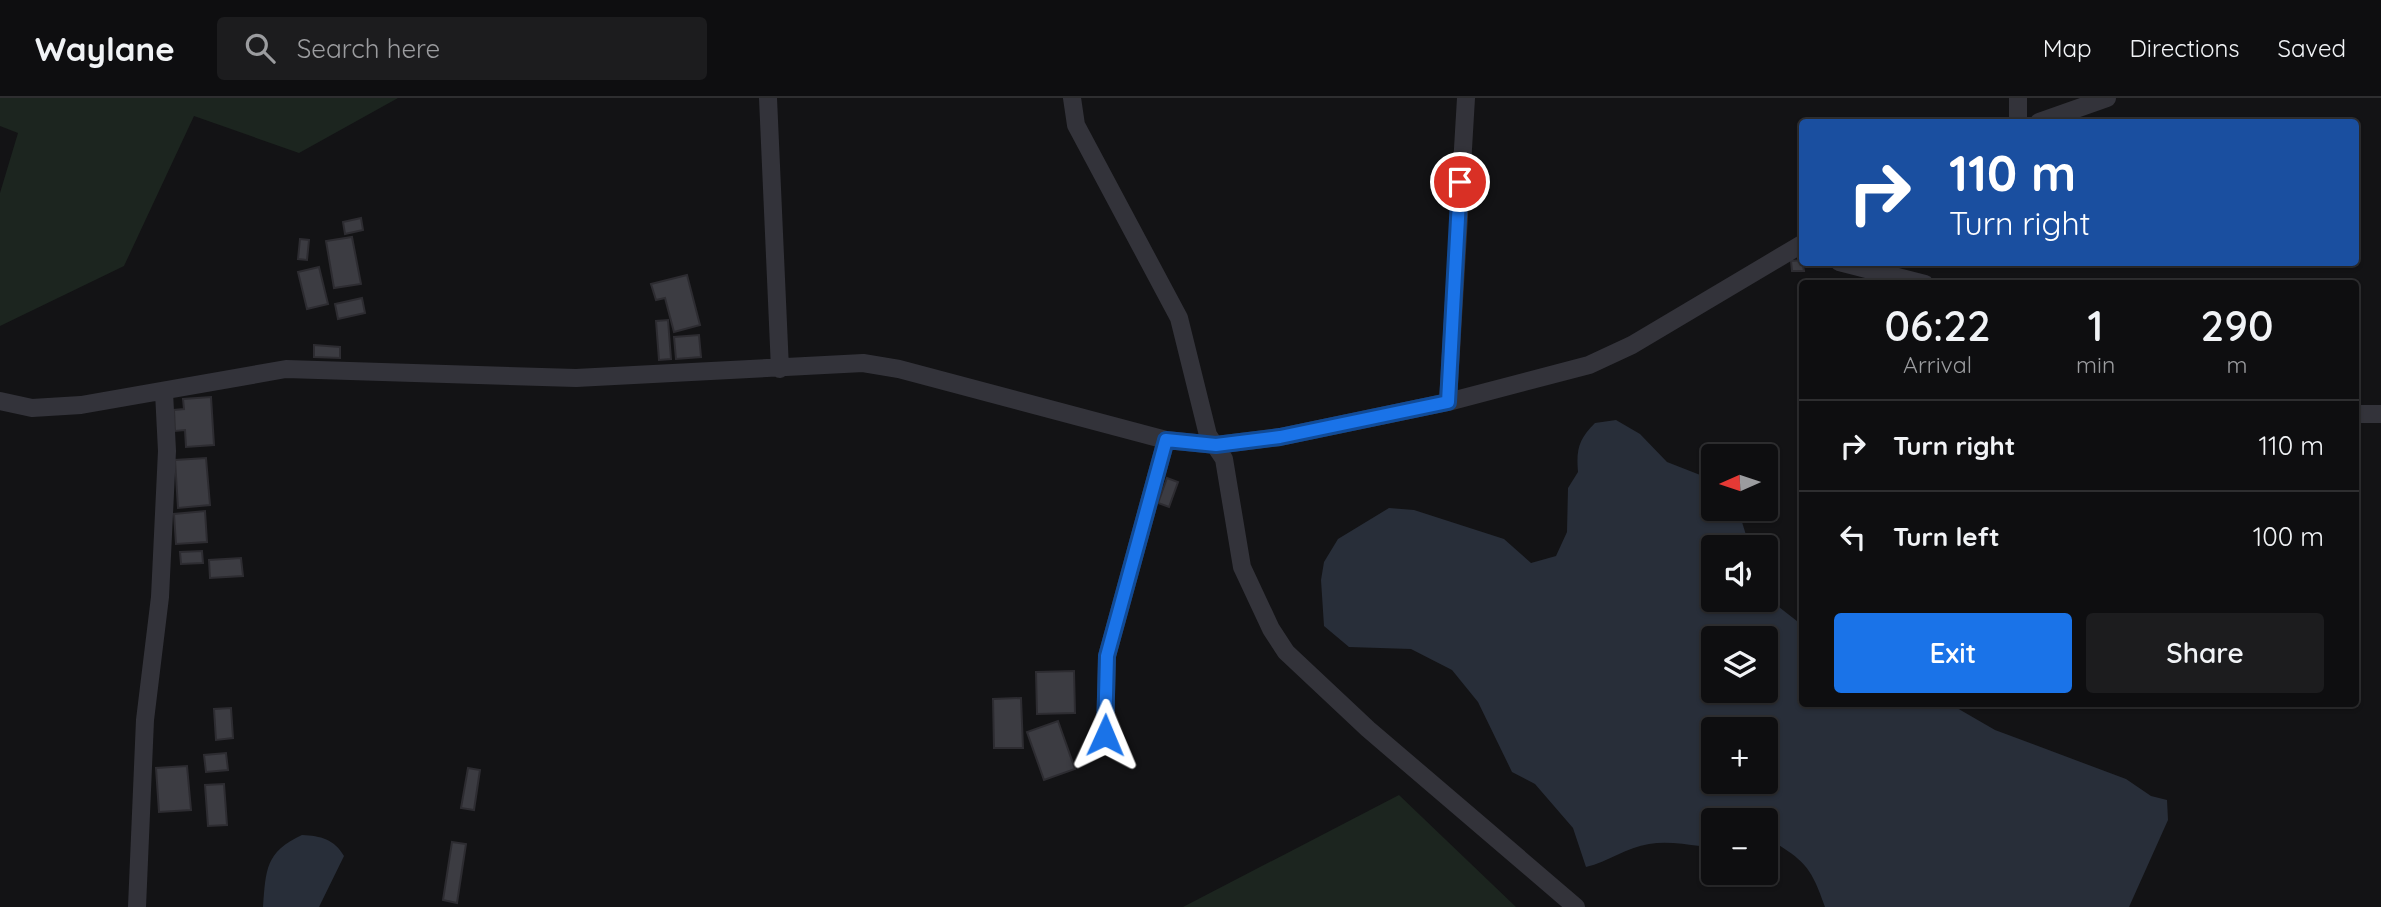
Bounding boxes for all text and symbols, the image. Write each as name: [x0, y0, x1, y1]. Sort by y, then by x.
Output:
search box: [217, 17, 707, 80]
text: Waylane: [35, 28, 175, 69]
icon: search: [241, 29, 279, 67]
text: Search here: [297, 32, 440, 65]
text: Map: [2043, 33, 2092, 63]
text: Directions: [2130, 33, 2240, 63]
text: Saved: [2278, 33, 2346, 63]
text: 110 m: [1949, 142, 2076, 203]
icon: right: [1834, 147, 1925, 238]
pin: [1430, 152, 1490, 212]
icon: arrive: [1441, 163, 1479, 201]
text: Turn right: [1949, 203, 2090, 243]
text: 06:22: [1884, 299, 1991, 352]
text: 1: [2088, 299, 2104, 352]
text: 290: [2201, 299, 2274, 352]
text: Arrival: [1903, 350, 1972, 379]
text: min: [2076, 350, 2115, 379]
text: m: [2227, 350, 2248, 379]
icon: right: [1834, 427, 1872, 465]
text: Turn right: [1893, 429, 2015, 462]
text: 110 m: [2258, 429, 2324, 462]
north arrow: [1701, 444, 1778, 522]
map controls: [1701, 444, 1778, 885]
icon: left: [1834, 518, 1872, 556]
text: Turn left: [1893, 520, 2000, 553]
text: 100 m: [2253, 520, 2324, 553]
button: sound: [1701, 535, 1778, 612]
button: Exit: [1834, 613, 2072, 693]
button: Share: [2086, 613, 2324, 693]
button: layers: [1701, 626, 1778, 703]
position arrow: [1068, 698, 1142, 772]
button: +: [1701, 717, 1778, 794]
button: −: [1701, 808, 1778, 885]

